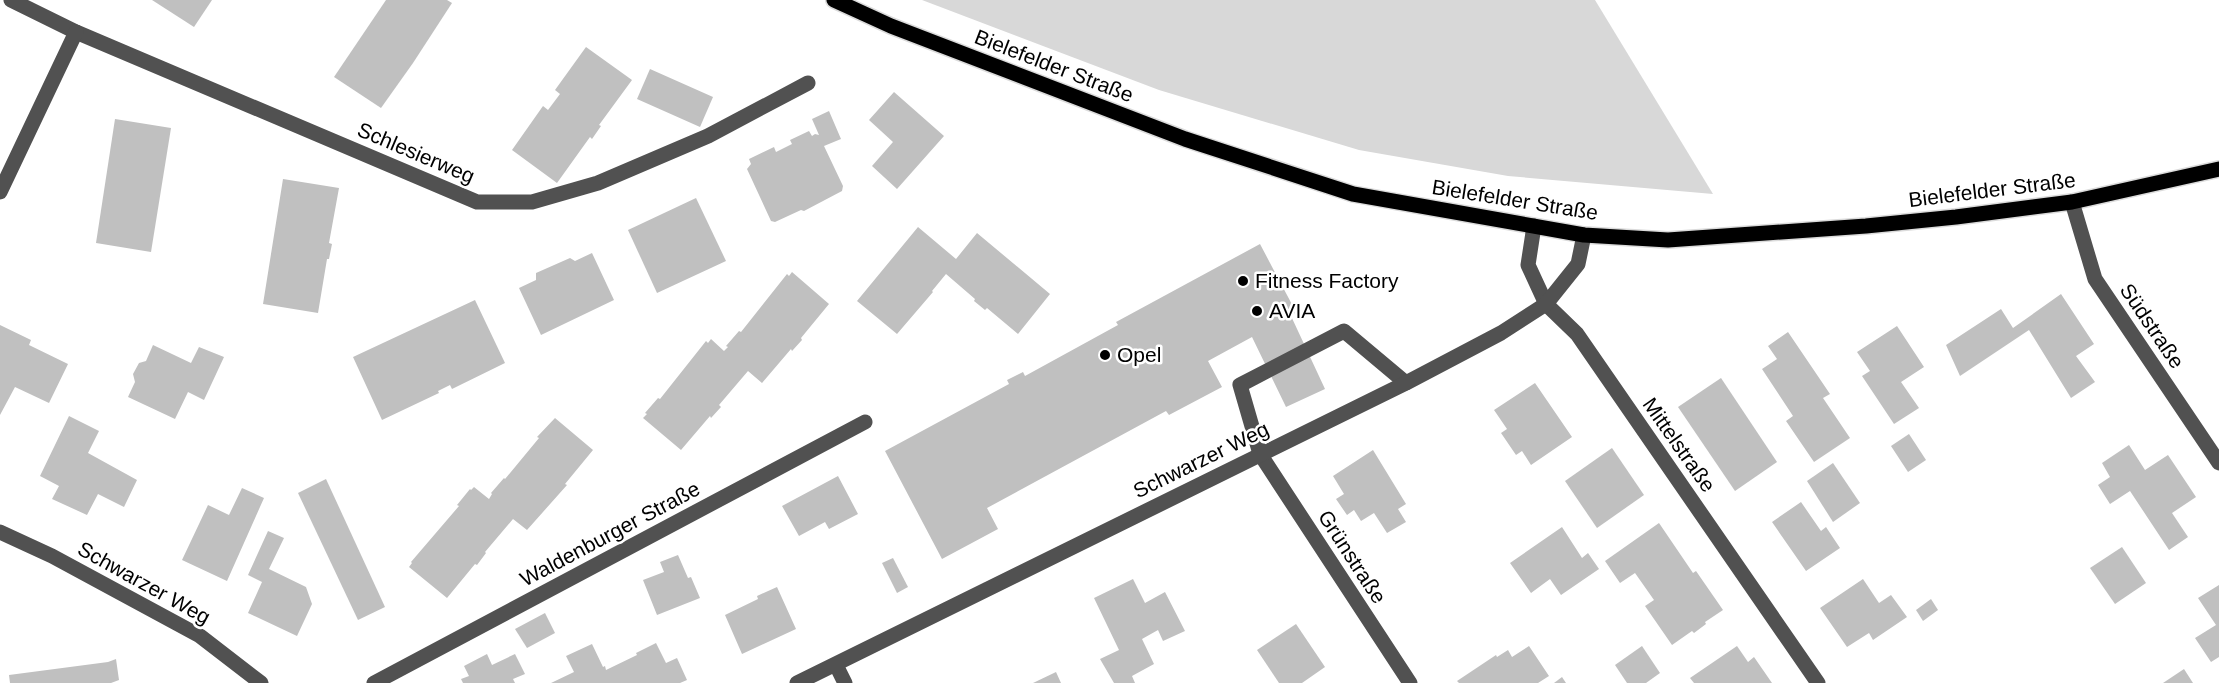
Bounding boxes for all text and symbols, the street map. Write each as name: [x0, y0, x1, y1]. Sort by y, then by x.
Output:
street label: Bielefelder Straße: [972, 25, 1137, 106]
street label: Schlesierweg: [354, 118, 478, 188]
street label: Bielefelder Straße: [1907, 168, 2077, 211]
street label: Bielefelder Straße: [1430, 175, 1600, 224]
place label: Fitness Factory: [1255, 269, 1399, 292]
marker: Fitness Factory: [1236, 274, 1250, 288]
street label: Südstraße: [2116, 279, 2189, 372]
place label: AVIA: [1269, 299, 1315, 322]
marker: AVIA: [1250, 304, 1264, 318]
place label: Opel: [1117, 343, 1161, 366]
marker: Opel: [1098, 348, 1112, 362]
street label: Mittelstraße: [1639, 393, 1720, 496]
street label: Schwarzer Weg: [1129, 417, 1272, 502]
street label: Waldenburger Straße: [516, 476, 703, 591]
street label: Grünstraße: [1314, 506, 1391, 608]
street label: Schwarzer Weg: [74, 537, 214, 628]

